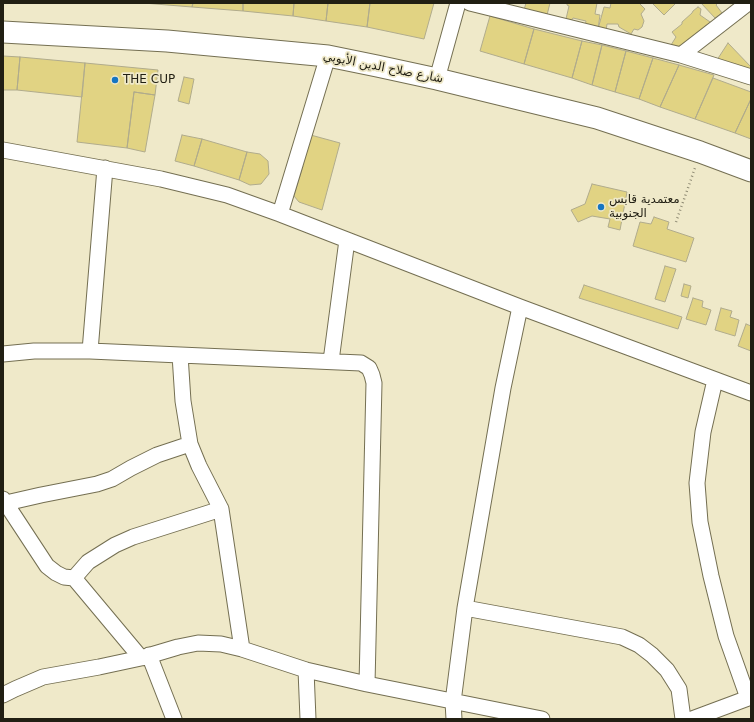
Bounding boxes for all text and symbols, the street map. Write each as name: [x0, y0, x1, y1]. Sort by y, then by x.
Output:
street label: شارع صلاح الدين الأيوبي: [322, 49, 444, 87]
place label: THE CUP: [123, 73, 175, 87]
marker: THE CUP: [110, 75, 120, 85]
place label: معتمدية قابس الجنوبية: [609, 193, 680, 221]
marker: معتمدية قابس الجنوبية: [596, 202, 606, 212]

